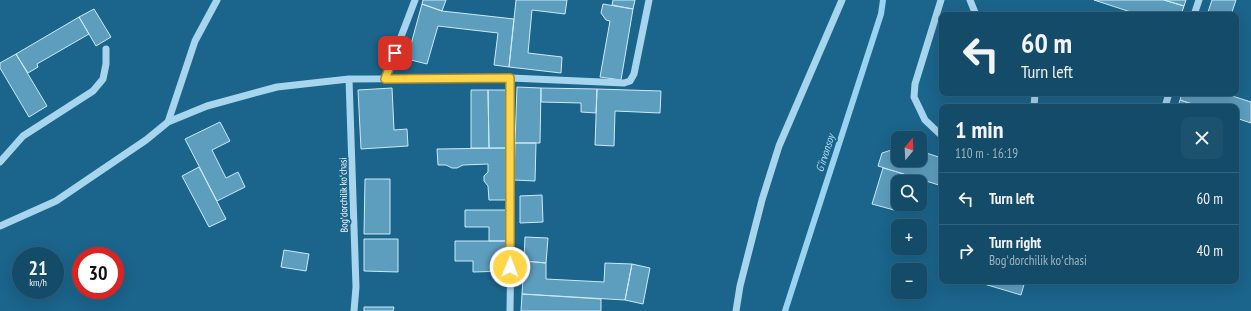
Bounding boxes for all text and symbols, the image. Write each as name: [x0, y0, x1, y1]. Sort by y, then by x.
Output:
text: 60 m: [1021, 24, 1072, 61]
icon: left: [955, 28, 1007, 80]
pin: [378, 36, 412, 70]
icon: arrive: [384, 42, 406, 64]
text: Turn left: [1021, 60, 1073, 83]
text: 1 min: [955, 114, 1003, 145]
button: close: [1181, 117, 1223, 159]
water label: G‘irvonsoy: [812, 131, 838, 174]
north arrow: [891, 131, 927, 167]
map controls: [891, 131, 927, 299]
text: 110 m · 16:19: [955, 145, 1018, 162]
street label: Bogʻdorchilik koʻchasi: [336, 157, 351, 233]
button: search: [891, 175, 927, 211]
icon: left: [955, 188, 977, 210]
text: Turn left: [989, 189, 1034, 208]
text: 60 m: [1197, 189, 1223, 208]
button: +: [891, 219, 927, 255]
text: Turn right: [989, 233, 1041, 252]
icon: right: [955, 240, 977, 262]
text: 40 m: [1197, 241, 1223, 260]
position arrow: [489, 246, 531, 288]
speed limit sign: 30: [72, 247, 124, 299]
text: Bogʻdorchilik koʻchasi: [989, 252, 1087, 269]
text: 21: [28, 255, 48, 281]
button: −: [891, 263, 927, 299]
text: km/h: [29, 276, 47, 289]

